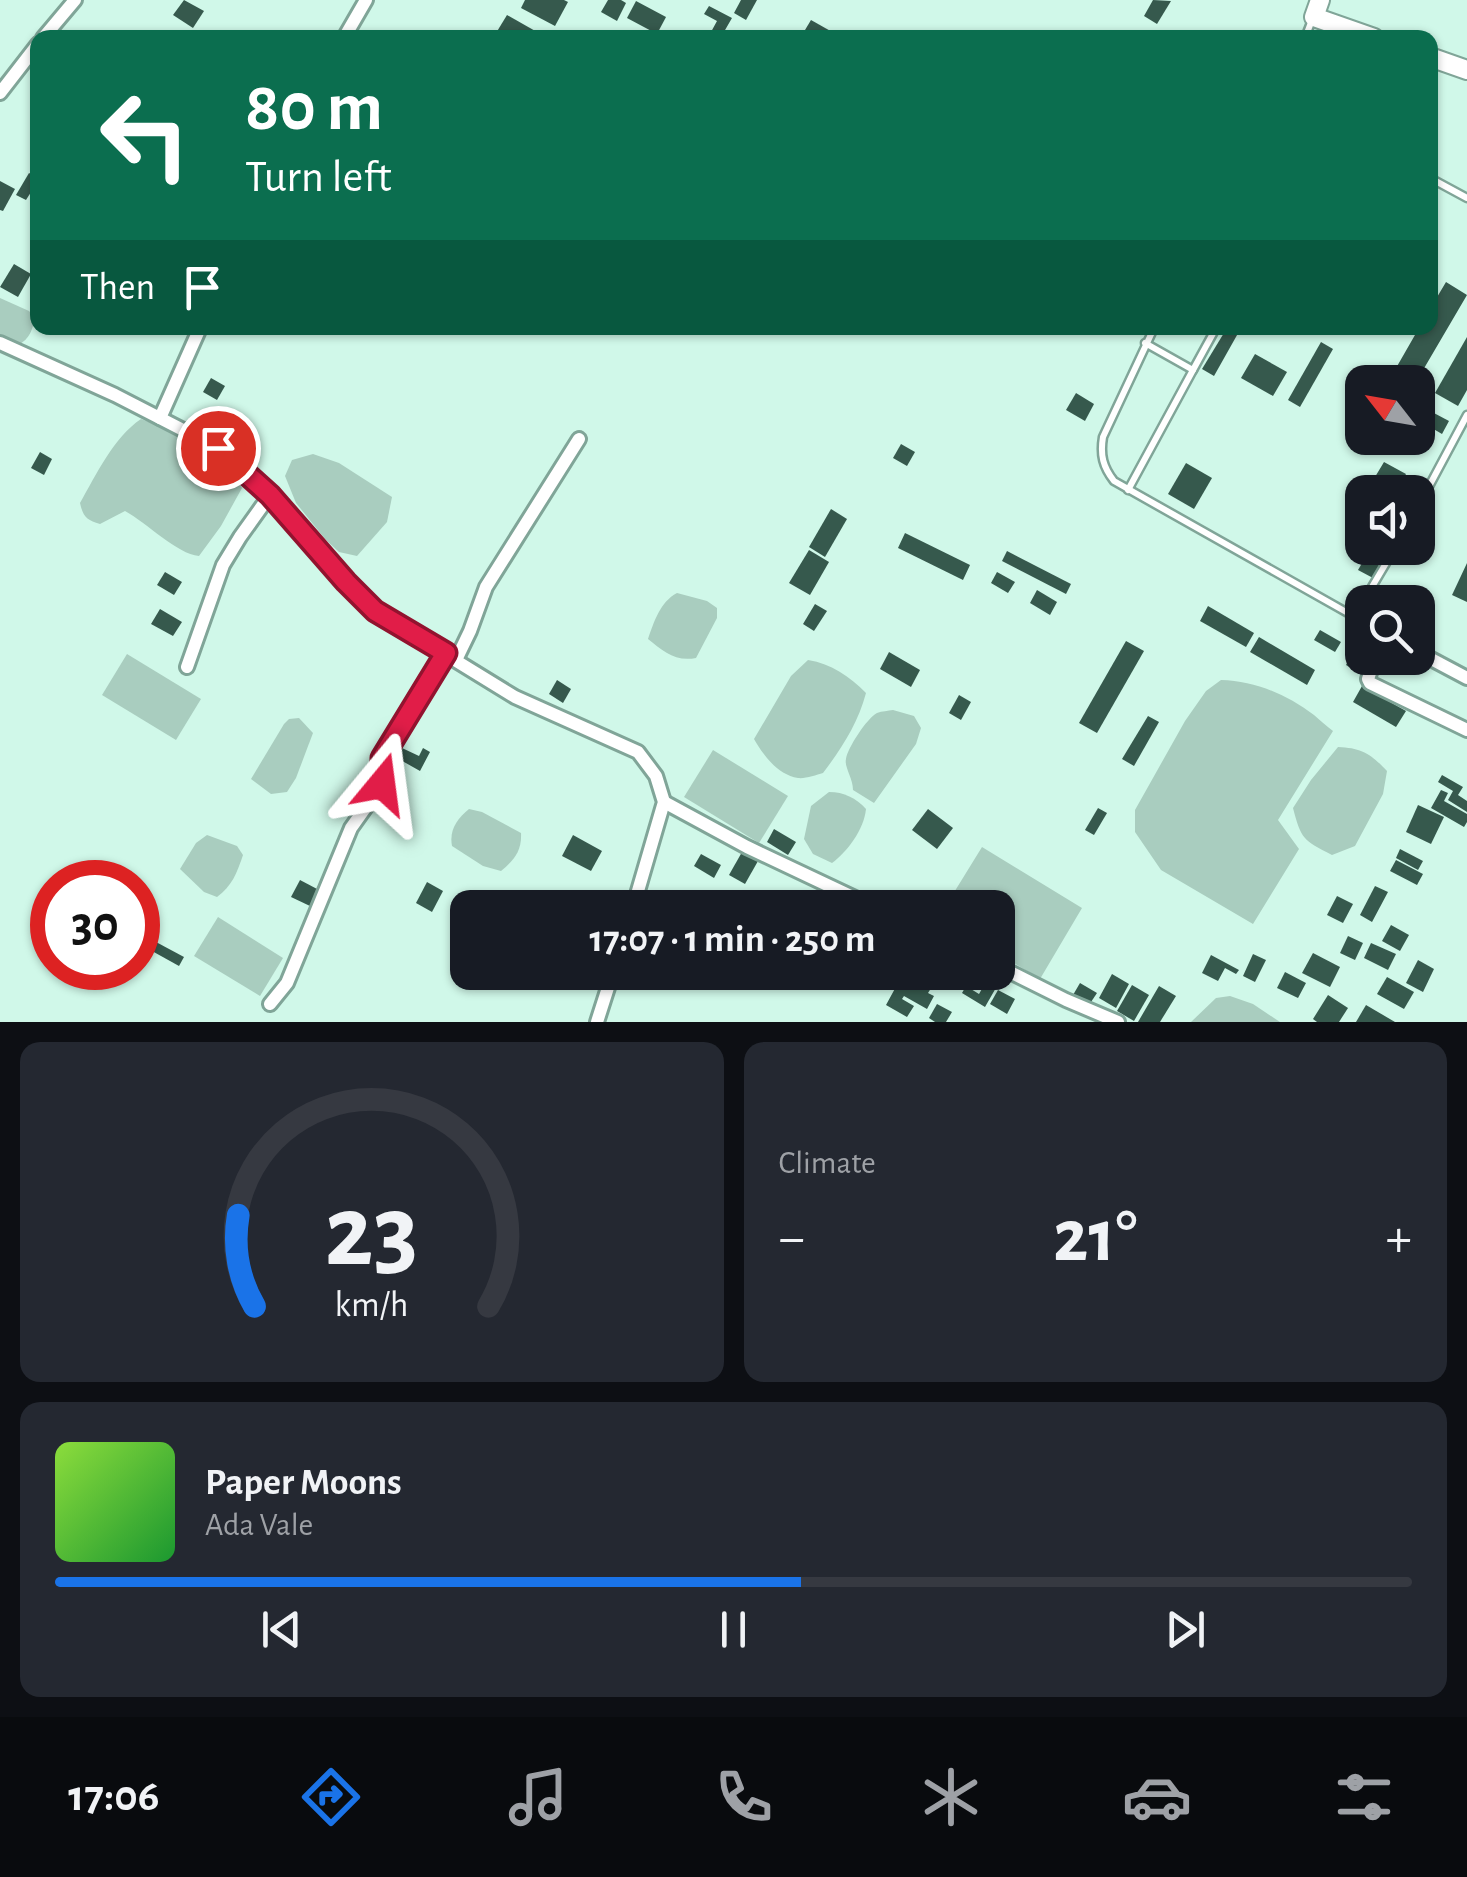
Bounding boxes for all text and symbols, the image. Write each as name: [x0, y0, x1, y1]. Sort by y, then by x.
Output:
icon: left: [80, 70, 210, 200]
text: 80 m: [245, 73, 383, 143]
text: Turn left: [245, 155, 392, 200]
icon: arrive: [175, 260, 230, 315]
text: Then: [80, 269, 155, 307]
north arrow: [1345, 365, 1435, 455]
map controls: [1345, 365, 1435, 675]
pin: [176, 406, 261, 491]
icon: arrive: [191, 421, 246, 476]
button: sound: [1345, 475, 1435, 565]
button: search: [1345, 585, 1435, 675]
position arrow: [330, 732, 434, 836]
speed limit sign: 30: [30, 860, 160, 990]
text: 17:07 · 1 min · 250 m: [590, 921, 876, 959]
text: Climate: [779, 1147, 876, 1179]
text: 23: [325, 1181, 419, 1285]
text: 21°: [1053, 1200, 1137, 1275]
text: −: [779, 1211, 805, 1266]
text: +: [1386, 1211, 1412, 1266]
text: km/h: [335, 1287, 409, 1323]
text: Paper Moons: [205, 1464, 402, 1502]
text: Ada Vale: [205, 1509, 313, 1541]
icon: previous: [254, 1602, 309, 1657]
icon: pause: [706, 1602, 761, 1657]
icon: next: [1158, 1602, 1213, 1657]
icon: directions: [296, 1762, 366, 1832]
icon: music: [503, 1762, 573, 1832]
icon: phone: [709, 1762, 779, 1832]
icon: climate: [916, 1762, 986, 1832]
icon: car: [1122, 1762, 1192, 1832]
icon: filters: [1329, 1762, 1399, 1832]
text: 17:06: [68, 1774, 159, 1819]

